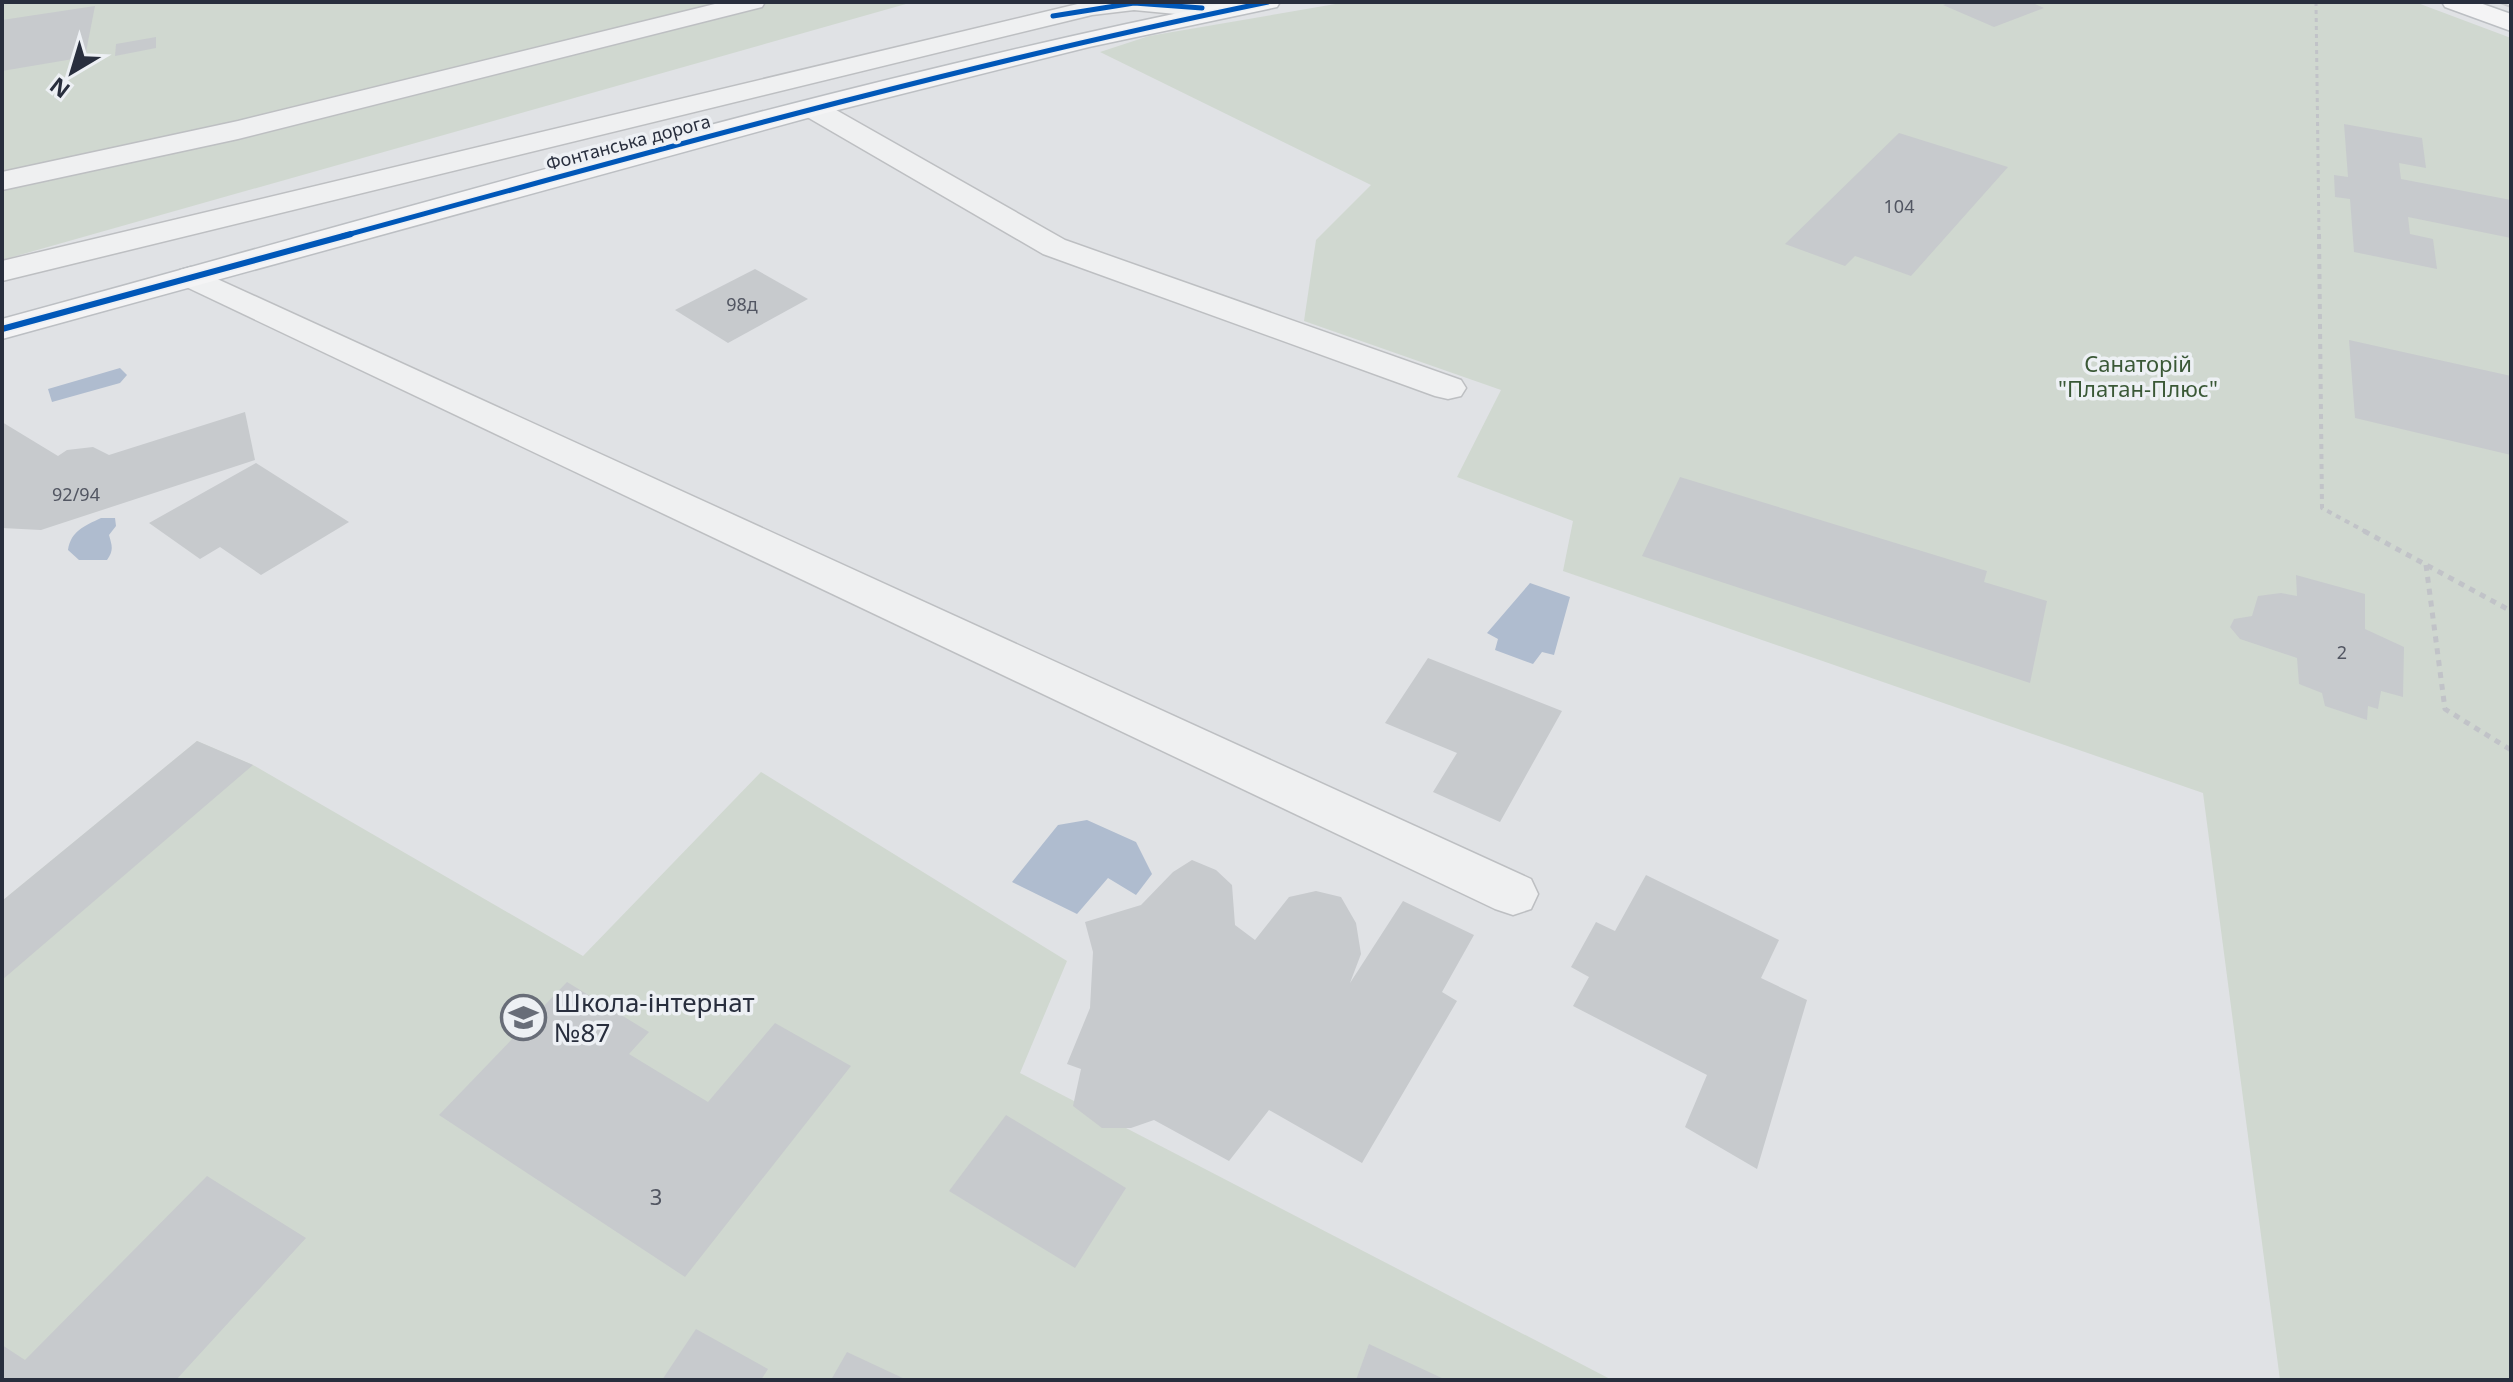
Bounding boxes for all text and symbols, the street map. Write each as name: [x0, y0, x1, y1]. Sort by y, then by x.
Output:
north arrow: [32, 32, 112, 112]
text: N: [43, 71, 75, 106]
street label: Фонтанська дорога: [543, 108, 713, 176]
house number: 104: [1884, 194, 1914, 218]
house number: 98д: [726, 292, 758, 316]
park label: Санаторій "Платан-Плюс": [2058, 348, 2218, 403]
house number: 92/94: [52, 482, 100, 506]
house number: 2: [2337, 640, 2347, 664]
place label: Школа-інтернат №87: [554, 984, 755, 1050]
school or university icon: Школа-інтернат №87: [499, 993, 547, 1041]
house number: 3: [650, 1181, 662, 1211]

